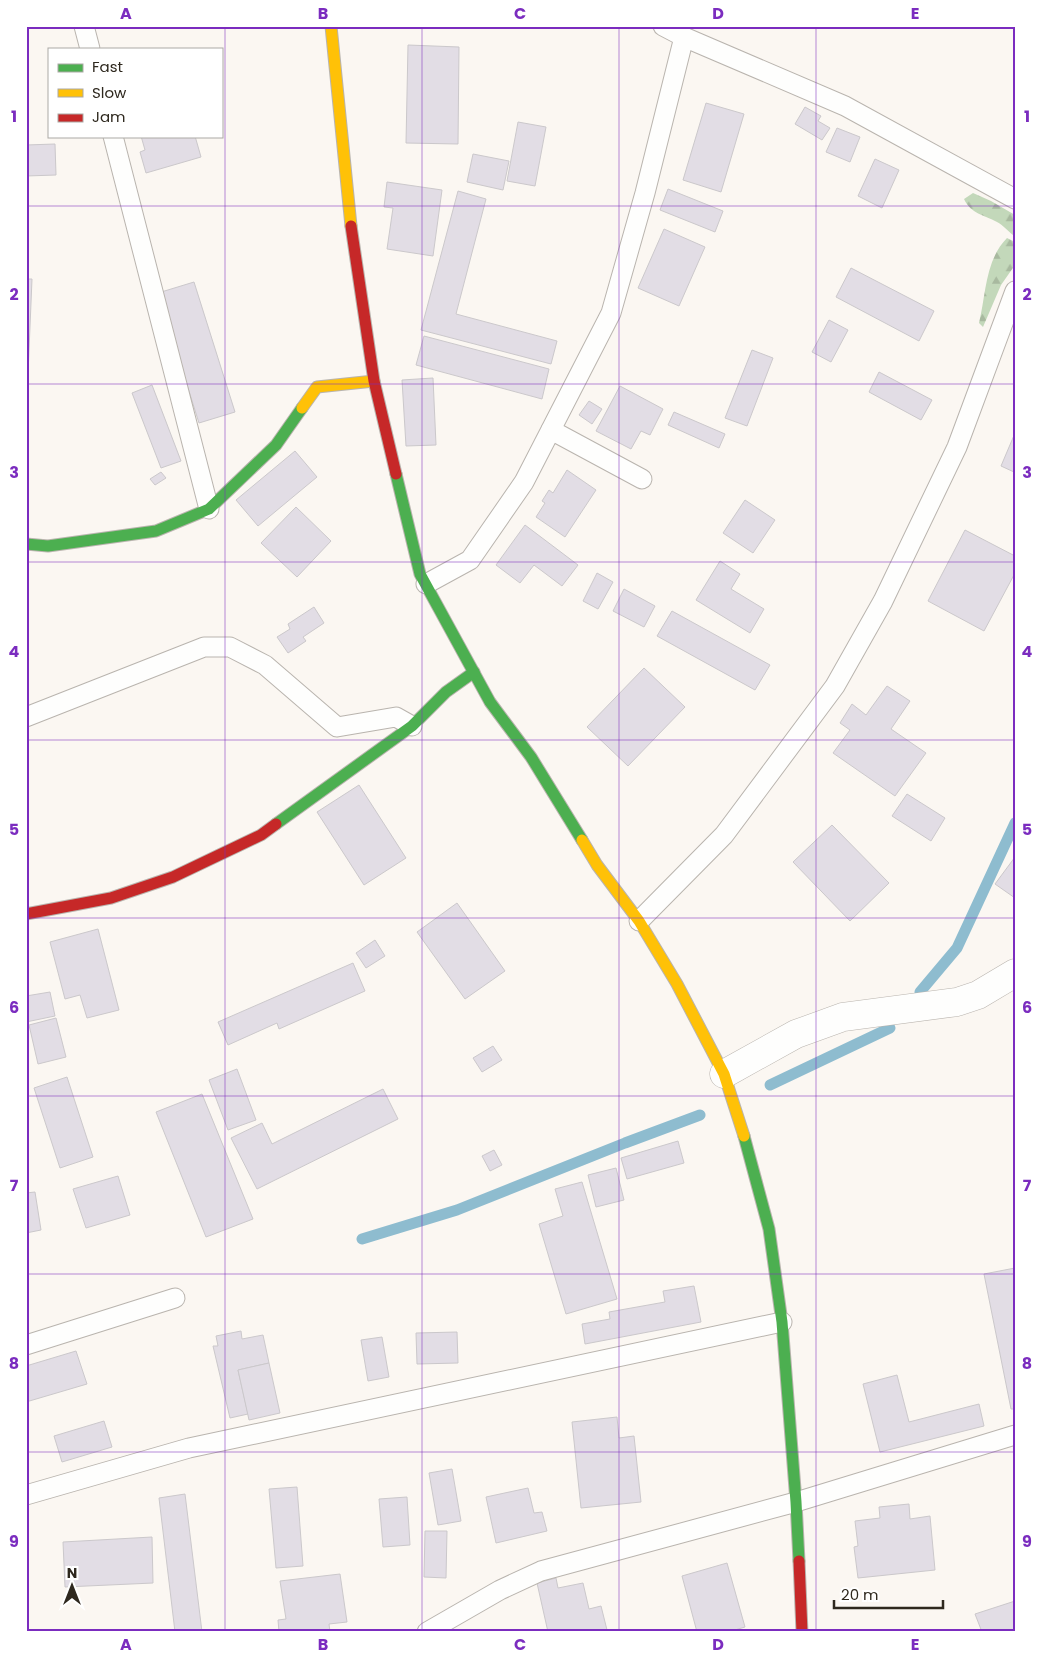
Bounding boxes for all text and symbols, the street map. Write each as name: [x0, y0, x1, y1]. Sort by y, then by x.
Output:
text: A: [120, 2, 132, 25]
text: B: [318, 2, 328, 25]
text: C: [514, 2, 526, 25]
text: D: [712, 2, 724, 25]
text: E: [911, 2, 919, 25]
legend: [48, 48, 222, 138]
text: Fast: [92, 56, 123, 77]
text: Slow: [92, 82, 127, 103]
text: 1: [11, 105, 17, 128]
text: 1: [1024, 105, 1030, 128]
text: Jam: [92, 106, 126, 127]
text: 2: [9, 283, 19, 306]
text: 2: [1022, 283, 1032, 306]
text: 3: [9, 461, 19, 484]
text: 3: [1022, 461, 1032, 484]
text: 4: [9, 640, 20, 663]
text: 4: [1022, 640, 1033, 663]
text: 5: [9, 818, 19, 841]
text: 5: [1022, 818, 1032, 841]
text: 6: [9, 996, 19, 1019]
text: 6: [1022, 996, 1032, 1019]
text: 7: [10, 1174, 19, 1197]
text: 7: [1023, 1174, 1032, 1197]
text: 8: [9, 1352, 19, 1375]
text: 8: [1022, 1352, 1032, 1375]
text: 9: [9, 1530, 19, 1553]
text: 9: [1022, 1530, 1032, 1553]
north arrow: [48, 1560, 98, 1610]
text: N: [67, 1563, 77, 1583]
scale bar: [834, 1578, 942, 1610]
text: 20 m: [841, 1584, 879, 1605]
text: A: [120, 1633, 132, 1656]
text: B: [318, 1633, 328, 1656]
text: C: [514, 1633, 526, 1656]
text: D: [712, 1633, 724, 1656]
text: E: [911, 1633, 919, 1656]

